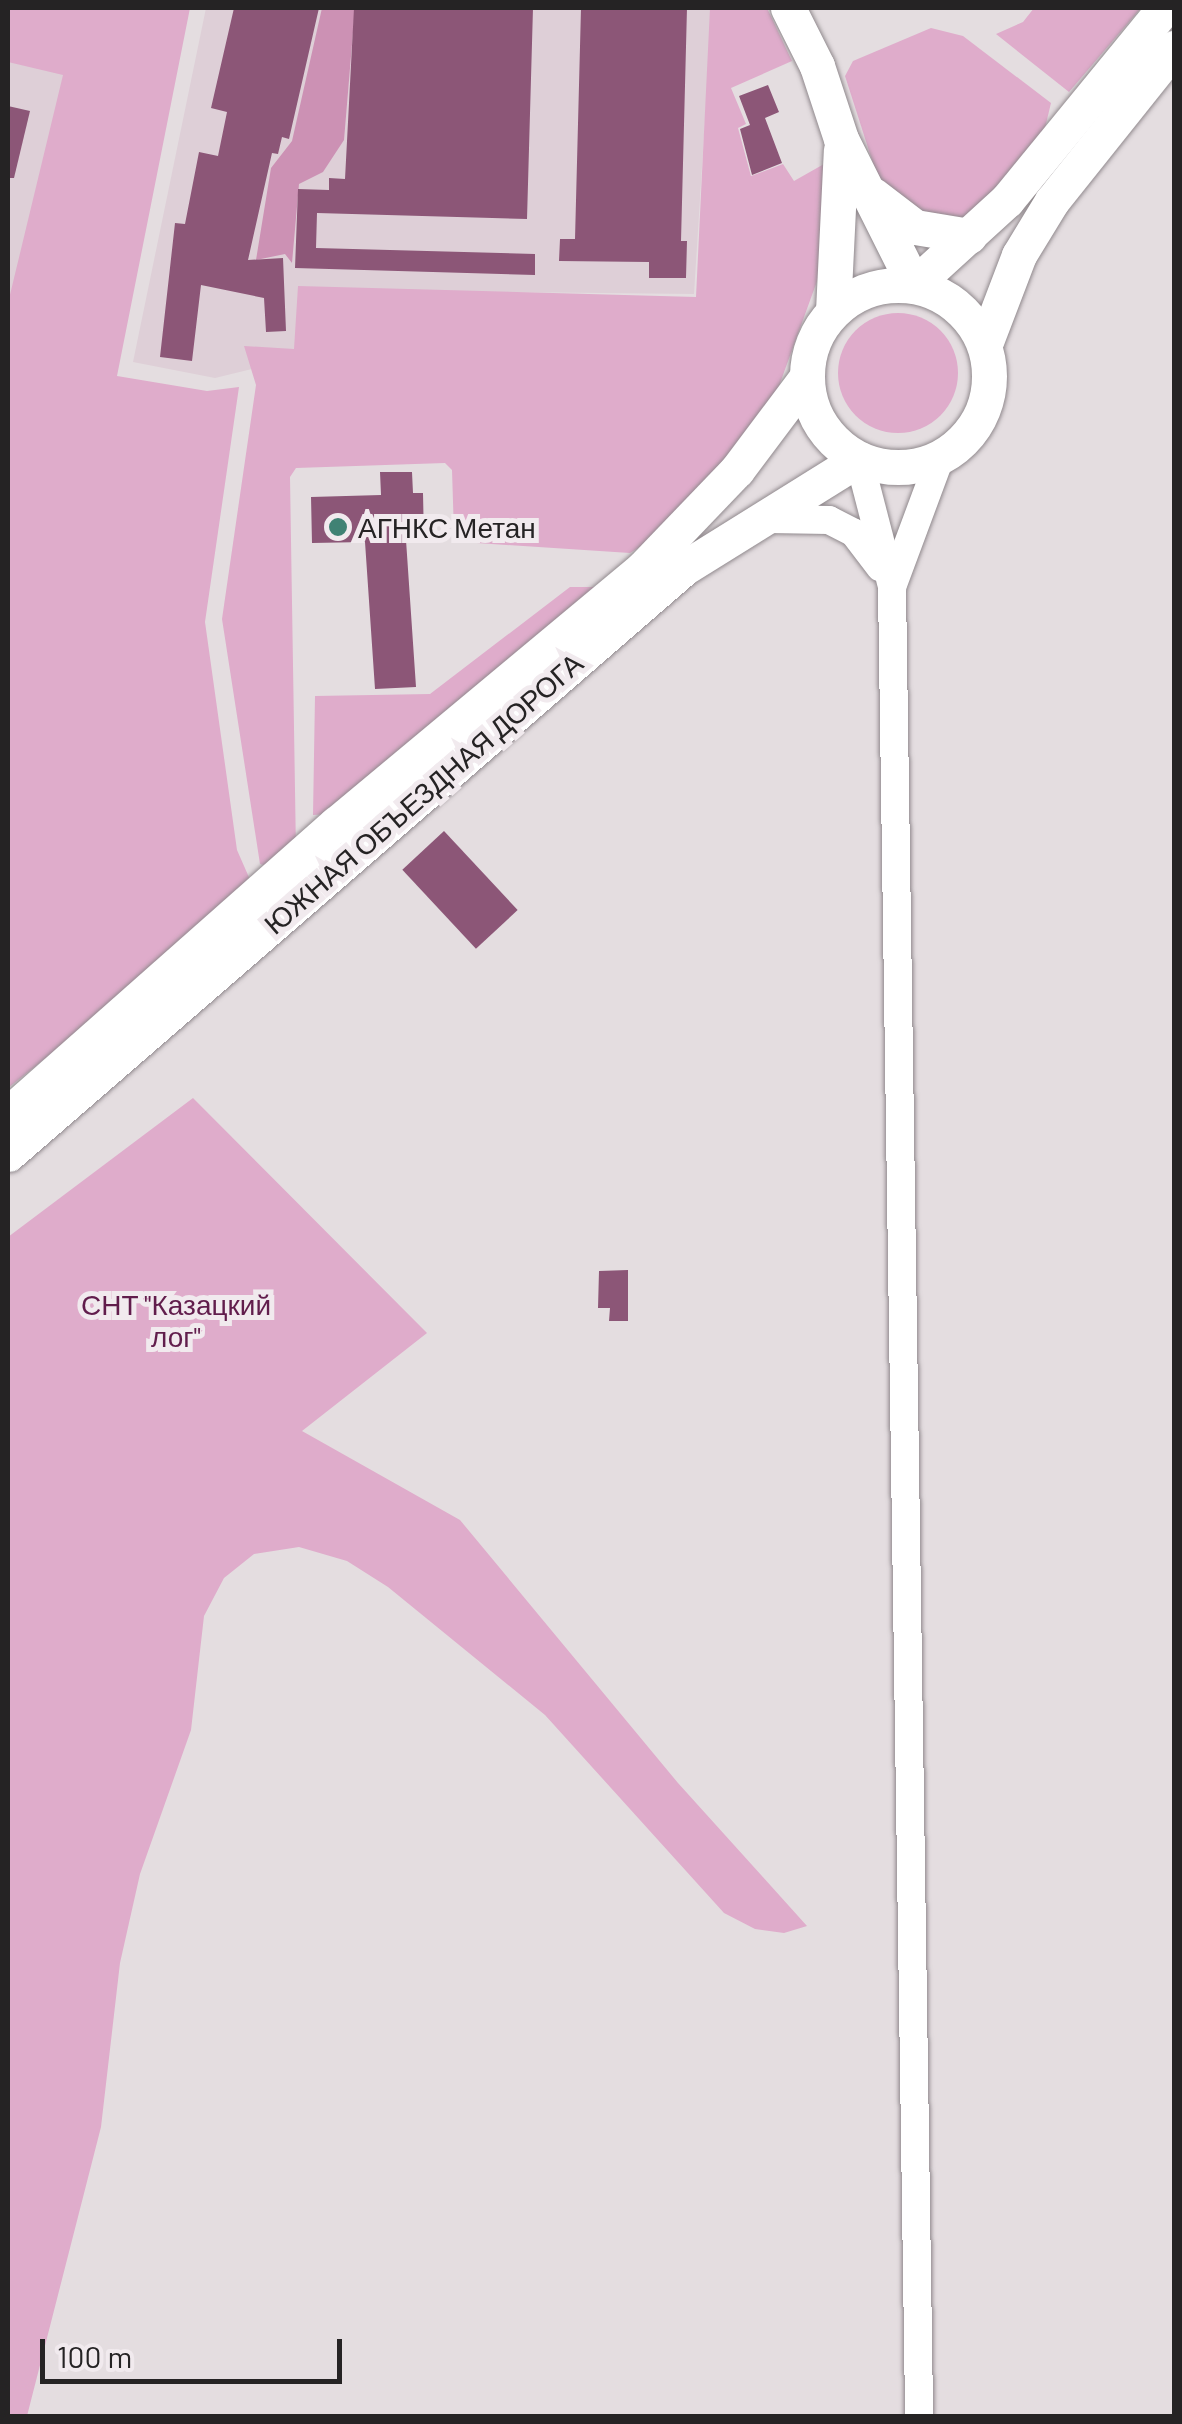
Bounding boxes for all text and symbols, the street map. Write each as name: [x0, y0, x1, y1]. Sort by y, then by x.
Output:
place label: АГНКС Метан: [358, 510, 536, 544]
marker: АГНКС Метан: [327, 516, 349, 538]
street label: ЮЖНАЯ ОБЪЕЗДНАЯ ДОРОГА: [257, 646, 589, 940]
park label: СНТ "Казацкий лог": [81, 1287, 271, 1353]
scale bar: [45, 2319, 348, 2381]
text: 100 m: [57, 2338, 132, 2374]

